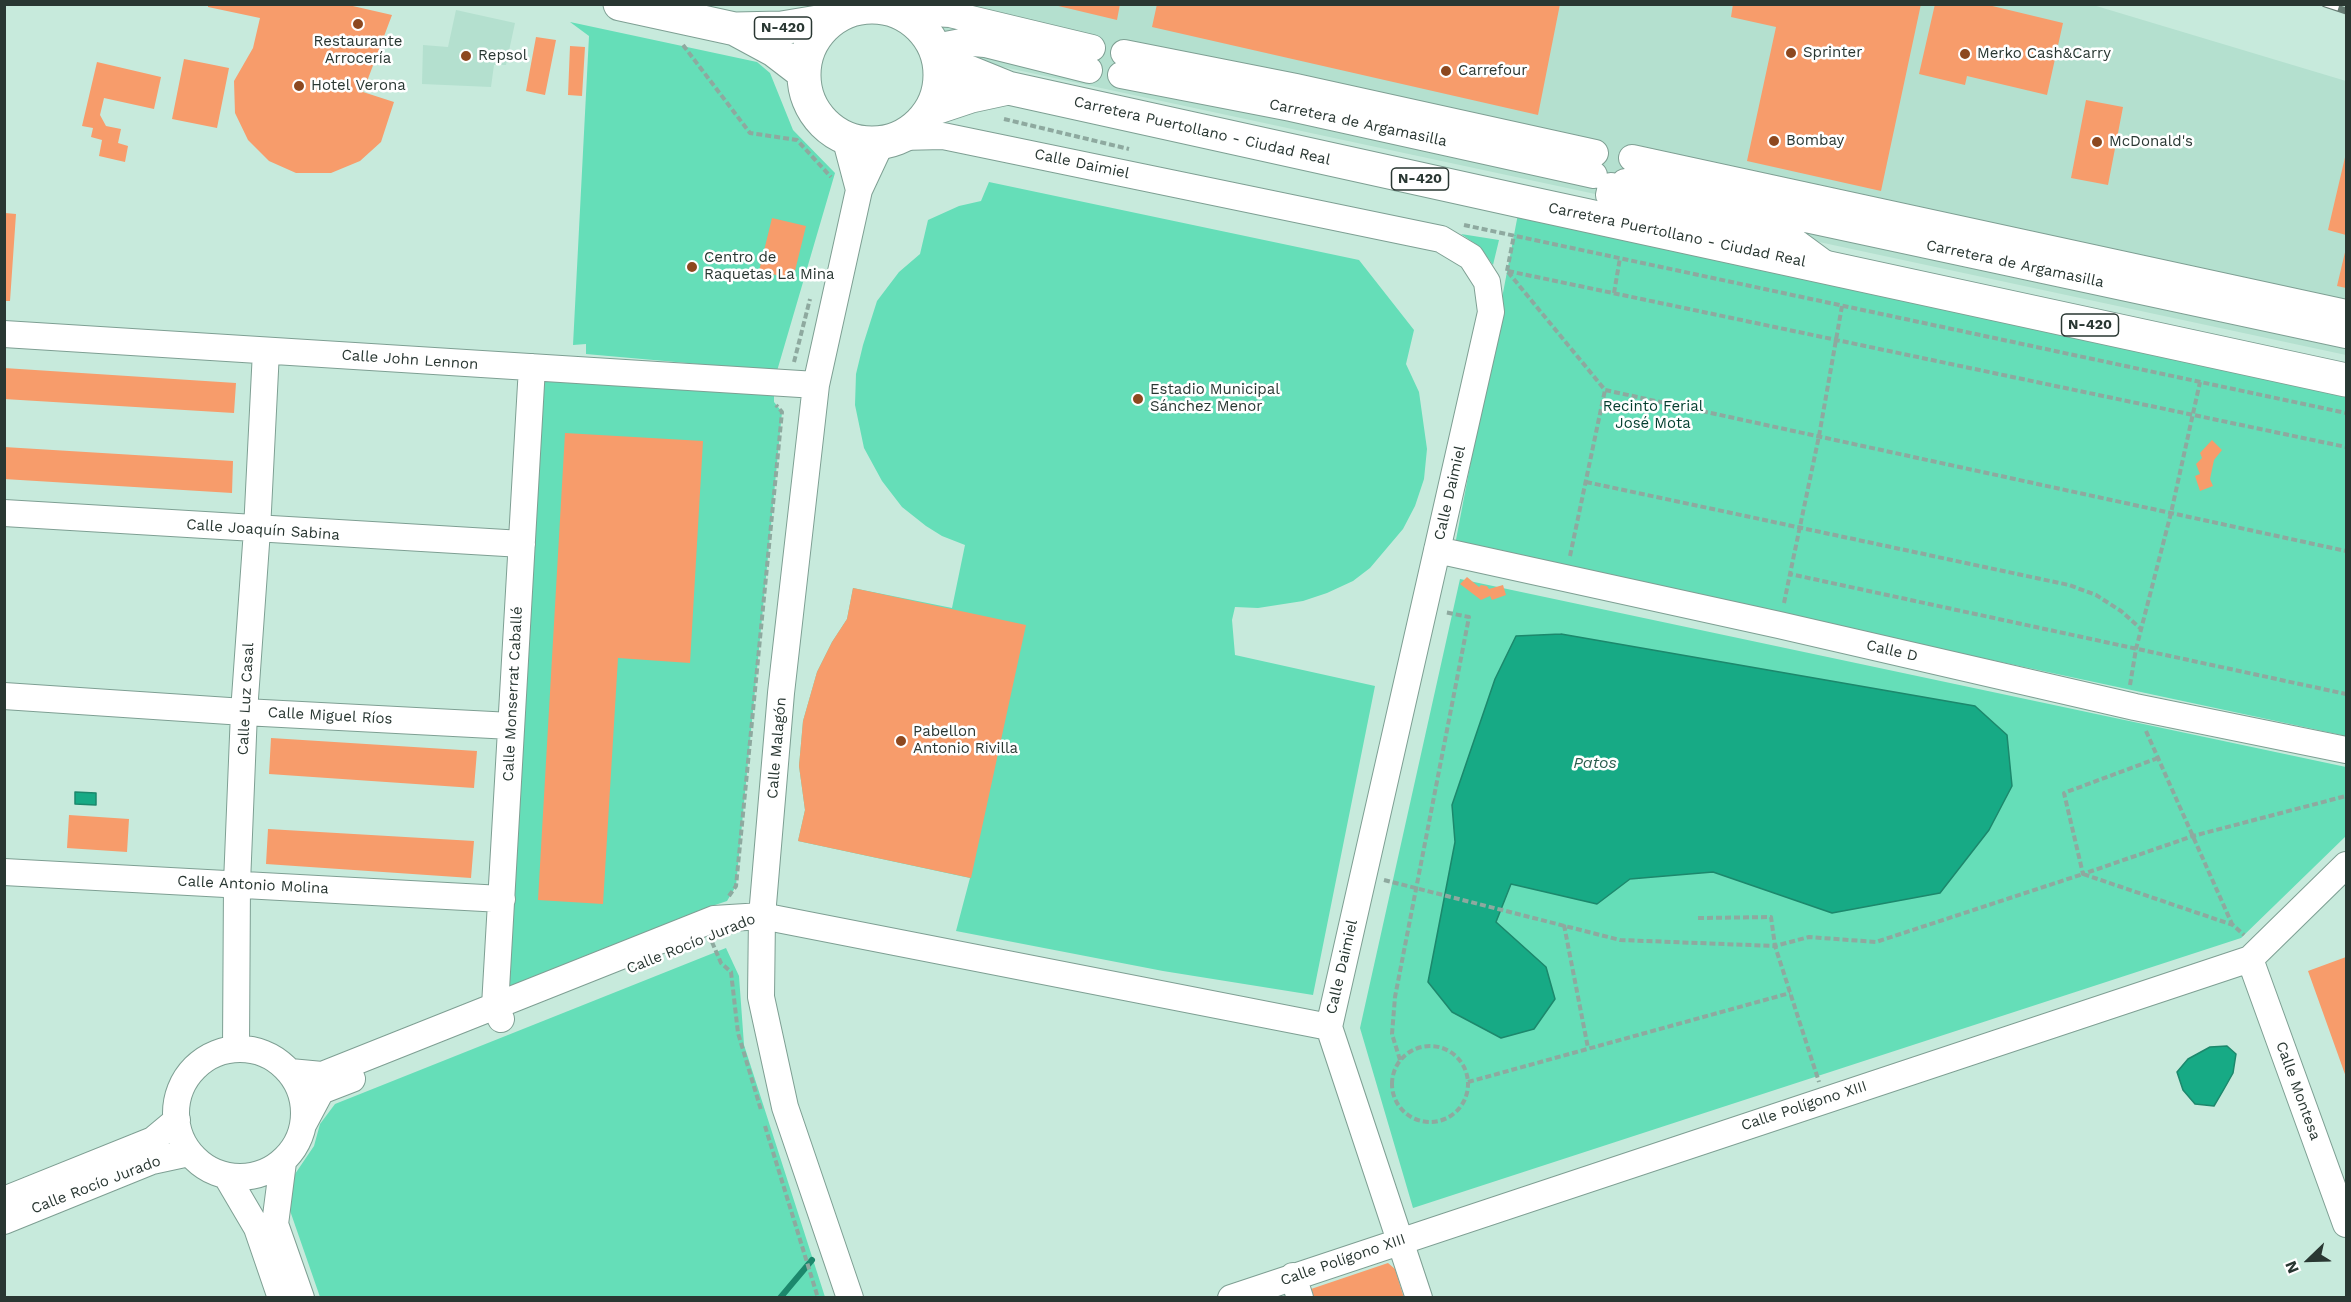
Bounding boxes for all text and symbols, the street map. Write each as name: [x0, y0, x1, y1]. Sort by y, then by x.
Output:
marker: Restaurante Arrocería: [351, 17, 365, 31]
road number: N-420: [754, 17, 812, 39]
place label: Restaurante Arrocería: [314, 33, 402, 68]
place label: Sprinter: [1803, 44, 1862, 62]
place label: Merko Cash&Carry: [1977, 45, 2111, 63]
marker: Sprinter: [1784, 46, 1798, 60]
place label: Repsol: [478, 47, 527, 65]
marker: Merko Cash&Carry: [1958, 47, 1972, 61]
marker: Repsol: [459, 49, 473, 63]
place label: Carrefour: [1458, 62, 1527, 80]
marker: Carrefour: [1439, 64, 1453, 78]
place label: Hotel Verona: [311, 77, 406, 95]
marker: Hotel Verona: [292, 79, 306, 93]
street label: Carretera Puertollano - Ciudad Real: [1072, 93, 1332, 169]
street label: Carretera de Argamasilla: [1267, 95, 1449, 151]
place label: Bombay: [1786, 132, 1844, 150]
place label: McDonald's: [2109, 133, 2193, 151]
marker: Bombay: [1767, 134, 1781, 148]
marker: McDonald's: [2090, 135, 2104, 149]
street label: Calle Daimiel: [1033, 145, 1131, 183]
road number: N-420: [1392, 168, 1448, 190]
street label: Carretera Puertollano - Ciudad Real: [1547, 199, 1807, 271]
street label: Carretera de Argamasilla: [1924, 236, 2106, 292]
place label: Centro de Raquetas La Mina: [704, 249, 834, 284]
marker: Centro de Raquetas La Mina: [685, 260, 699, 274]
road number: N-420: [2062, 314, 2118, 336]
street label: Calle John Lennon: [341, 346, 479, 374]
place label: Estadio Municipal Sánchez Menor: [1150, 381, 1280, 416]
marker: Estadio Municipal Sánchez Menor: [1131, 392, 1145, 406]
park label: Recinto Ferial José Mota: [1603, 398, 1703, 433]
street label: Calle Daimiel: [1430, 444, 1470, 542]
street label: Calle Joaquín Sabina: [186, 516, 340, 544]
street label: Calle Monserrat Caballé: [499, 606, 527, 782]
street label: Calle D: [1864, 636, 1920, 666]
street label: Calle Luz Casal: [234, 642, 258, 756]
street label: Calle Malagón: [764, 696, 790, 800]
street label: Calle Miguel Ríos: [267, 704, 393, 728]
place label: Pabellon Antonio Rivilla: [913, 723, 1018, 758]
marker: Pabellon Antonio Rivilla: [894, 734, 908, 748]
water label: Patos: [1573, 753, 1617, 773]
street label: Calle Antonio Molina: [177, 872, 329, 898]
street label: Calle Rocío Jurado: [624, 910, 758, 978]
street label: Calle Daimiel: [1322, 918, 1362, 1016]
street label: Calle Montesa: [2272, 1039, 2324, 1143]
street label: Calle Polígono XIII: [1739, 1077, 1869, 1135]
street label: Calle Rocío Jurado: [29, 1152, 163, 1218]
street label: Calle Polígono XIII: [1278, 1230, 1408, 1290]
north arrow: [2279, 1230, 2339, 1290]
text: N: [2281, 1258, 2303, 1276]

